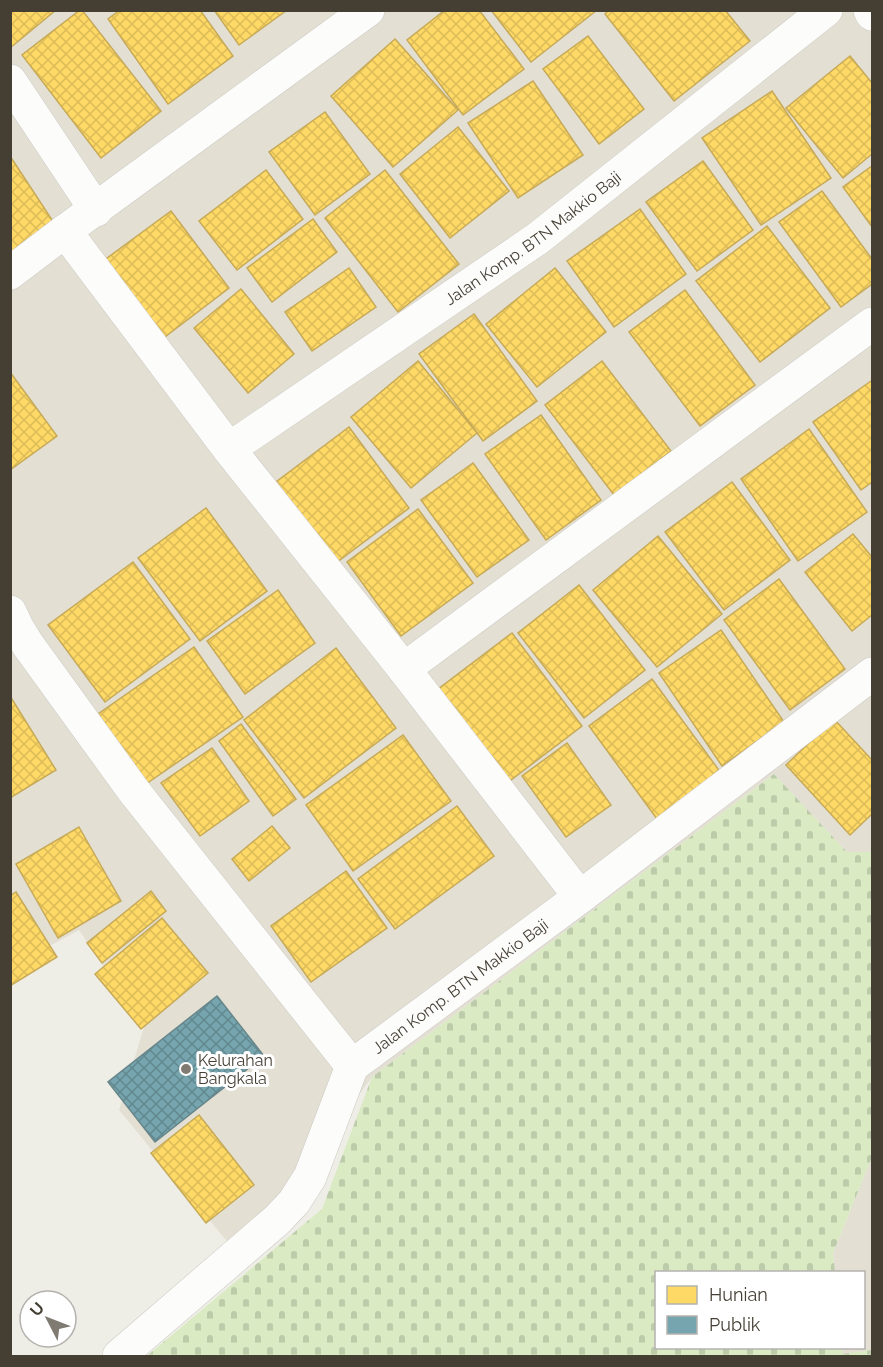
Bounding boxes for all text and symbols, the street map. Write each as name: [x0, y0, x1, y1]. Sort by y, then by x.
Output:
street label: Jalan Komp. BTN Makkio Baji: [441, 167, 625, 309]
street label: Jalan Komp. BTN Makkio Baji: [369, 915, 552, 1058]
place label: Kelurahan Bangkala: [198, 1051, 273, 1088]
marker: Kelurahan Bangkala: [179, 1062, 193, 1076]
legend: [655, 1271, 865, 1349]
text: Hunian: [709, 1284, 768, 1305]
north arrow: [18, 1289, 78, 1349]
text: U: [26, 1298, 48, 1320]
text: Publik: [709, 1314, 761, 1335]

